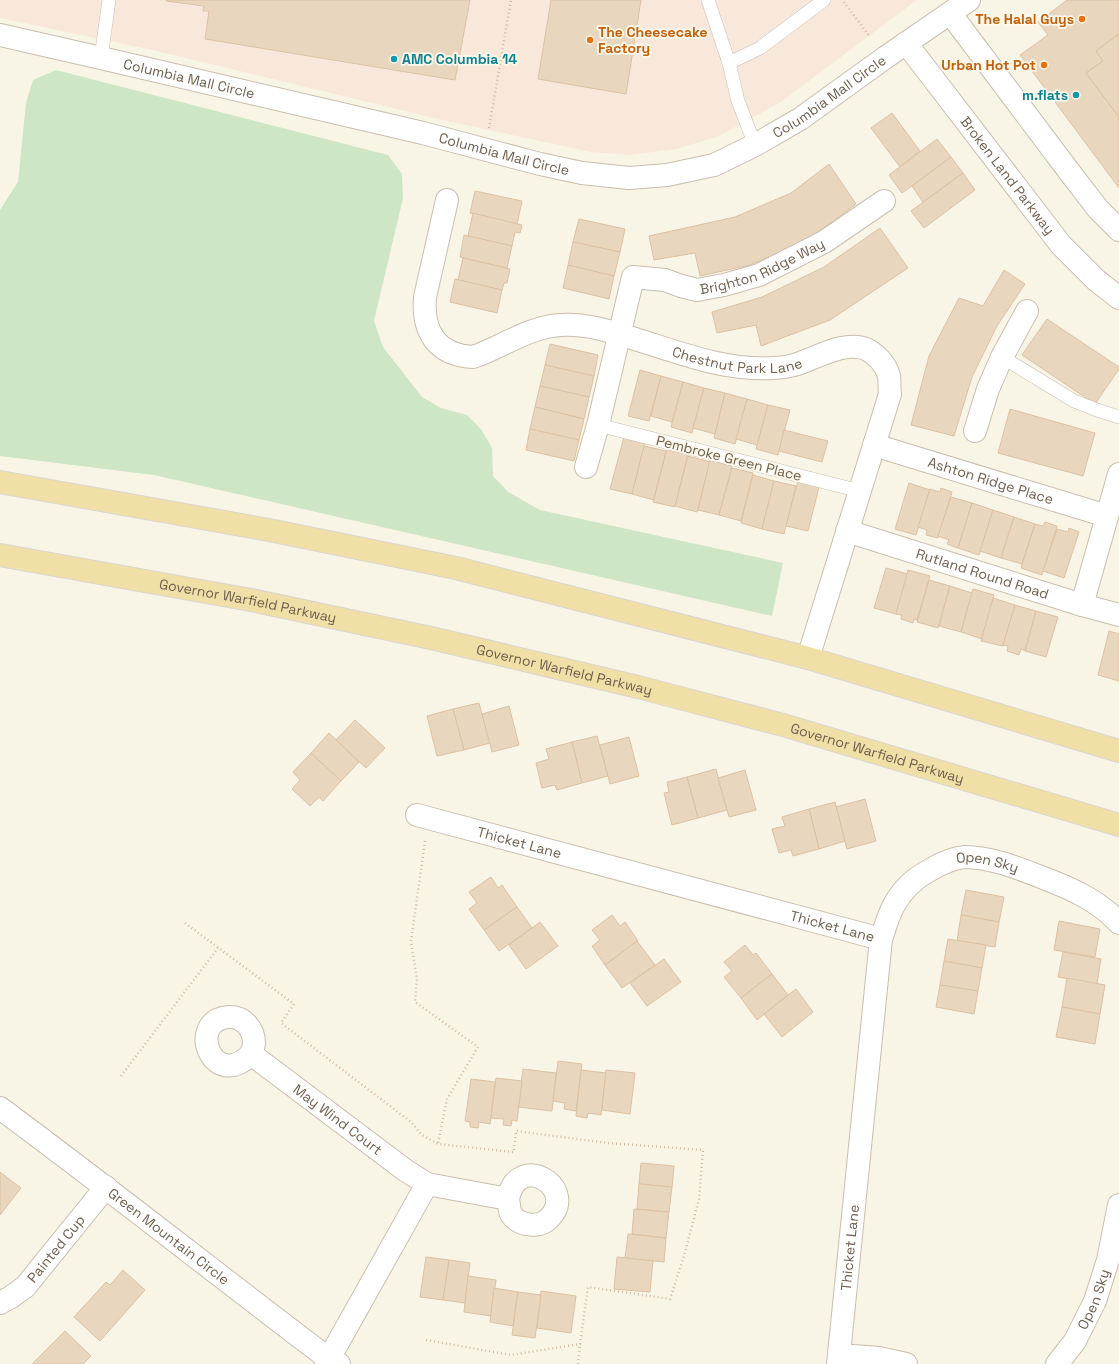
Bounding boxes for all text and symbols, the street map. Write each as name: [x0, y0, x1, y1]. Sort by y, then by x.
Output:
place label: The Halal Guys: [975, 10, 1074, 28]
marker: The Halal Guys: [1077, 14, 1087, 24]
place label: The Cheesecake Factory: [598, 23, 708, 57]
marker: The Cheesecake Factory: [585, 35, 595, 45]
place label: AMC Columbia 14: [402, 50, 517, 68]
street label: Columbia Mall Circle: [769, 51, 889, 142]
marker: AMC Columbia 14: [389, 54, 399, 64]
street label: Columbia Mall Circle: [122, 55, 256, 102]
place label: Urban Hot Pot: [941, 56, 1036, 74]
marker: Urban Hot Pot: [1039, 60, 1049, 70]
place label: m.flats: [1022, 86, 1068, 104]
marker: m.flats: [1071, 90, 1081, 100]
street label: Broken Land Parkway: [957, 113, 1059, 238]
street label: Columbia Mall Circle: [437, 129, 571, 179]
street label: Brighton Ridge Way: [698, 234, 827, 298]
street label: Chestnut Park Lane: [670, 342, 805, 377]
street label: Pembroke Green Place: [654, 431, 804, 485]
street label: Ashton Ridge Place: [926, 453, 1056, 508]
street label: Rutland Round Road: [914, 544, 1051, 603]
street label: Governor Warfield Parkway: [158, 575, 338, 627]
street label: Governor Warfield Parkway: [475, 640, 654, 699]
street label: Governor Warfield Parkway: [788, 719, 966, 787]
street label: Thicket Lane: [475, 823, 564, 862]
street label: Open Sky: [955, 848, 1021, 877]
street label: Thicket Lane: [788, 906, 877, 946]
street label: May Wind Court: [290, 1080, 386, 1159]
street label: Green Mountain Circle: [105, 1184, 233, 1289]
street label: Thicket Lane: [836, 1204, 863, 1292]
street label: Painted Cup: [23, 1211, 89, 1286]
street label: Open Sky: [1073, 1267, 1114, 1333]

